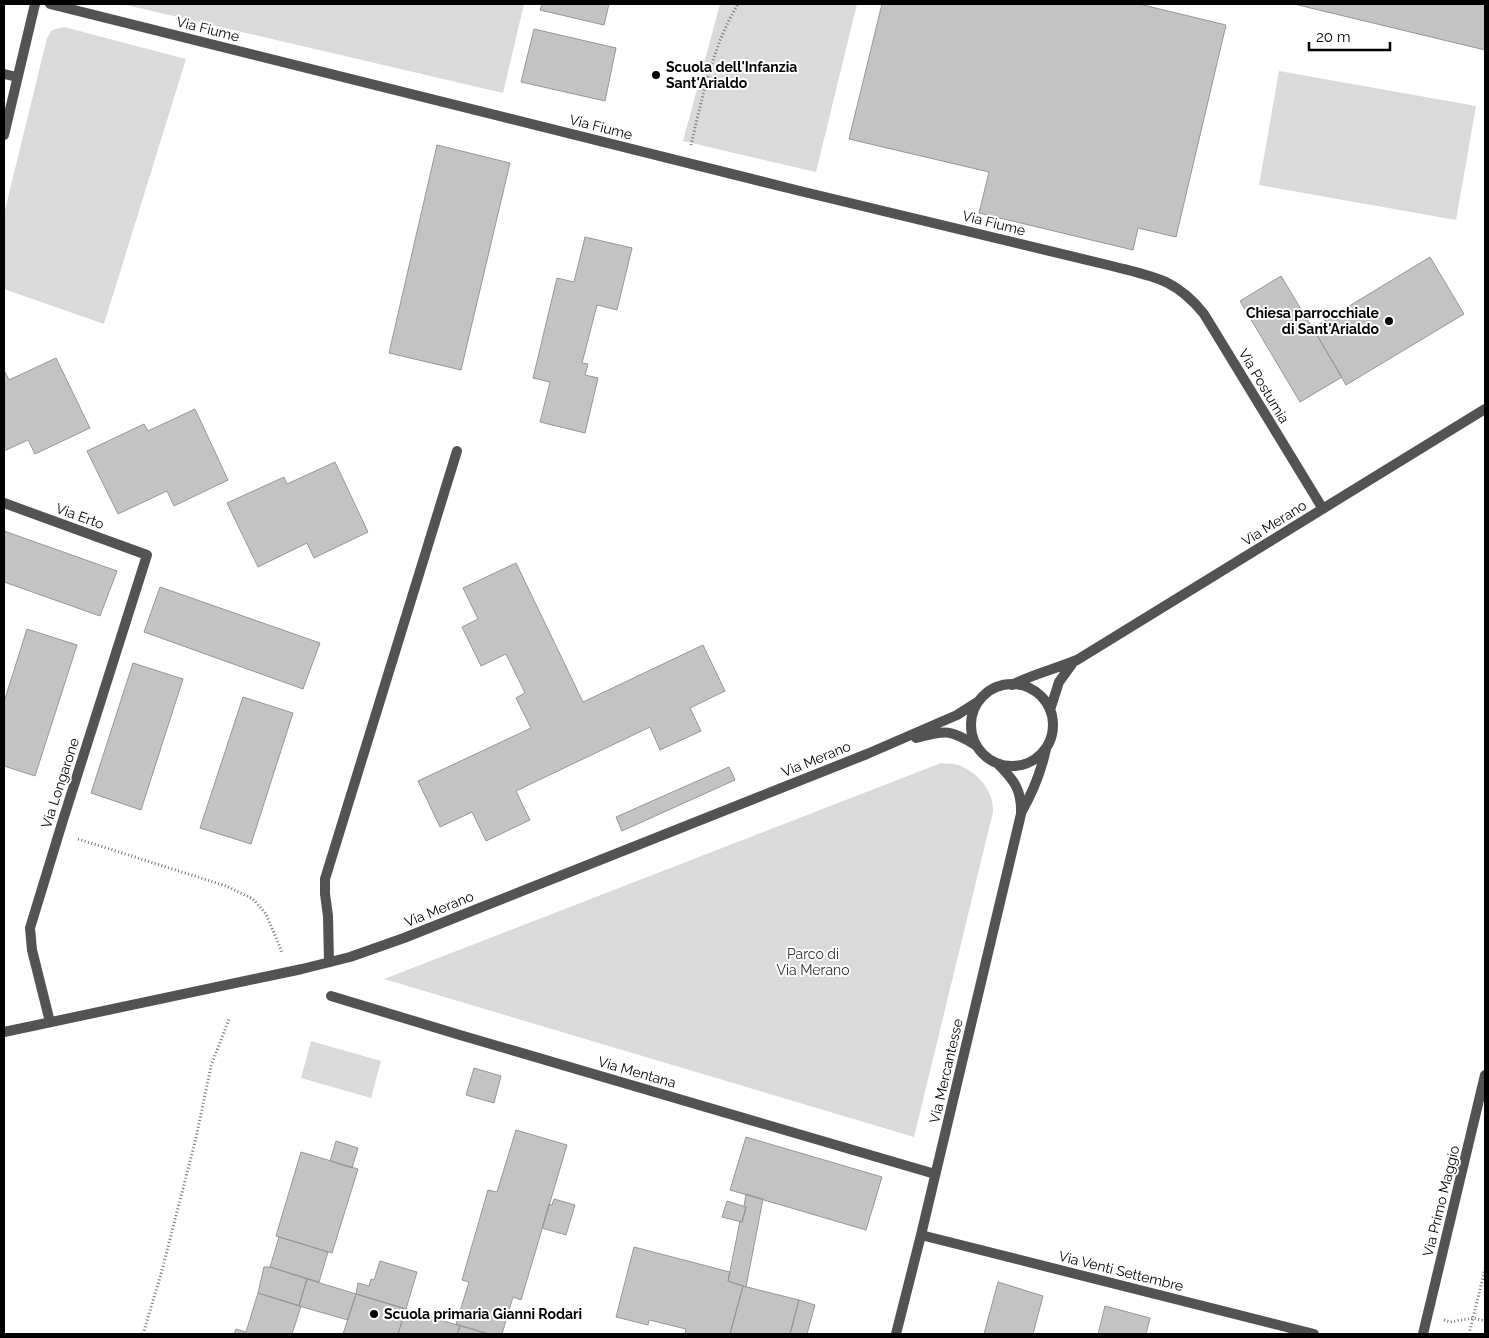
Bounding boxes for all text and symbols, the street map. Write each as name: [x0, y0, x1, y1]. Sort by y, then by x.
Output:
street label: Via Fiume: [175, 13, 241, 45]
scale bar: [1309, 20, 1390, 52]
text: 20 m: [1316, 28, 1351, 46]
place label: Scuola dell'Infanzia Sant'Arialdo: [666, 59, 797, 91]
marker: Scuola dell'Infanzia Sant'Arialdo: [650, 69, 662, 81]
street label: Via Fiume: [568, 111, 634, 143]
street label: Via Fiume: [961, 207, 1027, 239]
place label: Chiesa parrocchiale di Sant'Arialdo: [1246, 305, 1380, 337]
marker: Chiesa parrocchiale di Sant'Arialdo: [1383, 315, 1395, 327]
street label: Via Postumia: [1236, 346, 1292, 426]
street label: Via Merano: [1239, 497, 1309, 549]
street label: Via Erto: [54, 500, 106, 532]
street label: Via Longarone: [38, 736, 82, 830]
street label: Via Merano: [779, 738, 853, 780]
street label: Via Merano: [402, 888, 476, 930]
park label: Parco di Via Merano: [776, 946, 850, 978]
street label: Via Mercantesse: [926, 1017, 966, 1125]
street label: Via Mentana: [596, 1053, 678, 1091]
street label: Via Primo Maggio: [1419, 1144, 1463, 1258]
street label: Via Venti Settembre: [1057, 1248, 1185, 1294]
place label: Scuola primaria Gianni Rodari: [384, 1306, 582, 1322]
marker: Scuola primaria Gianni Rodari: [368, 1308, 380, 1320]

